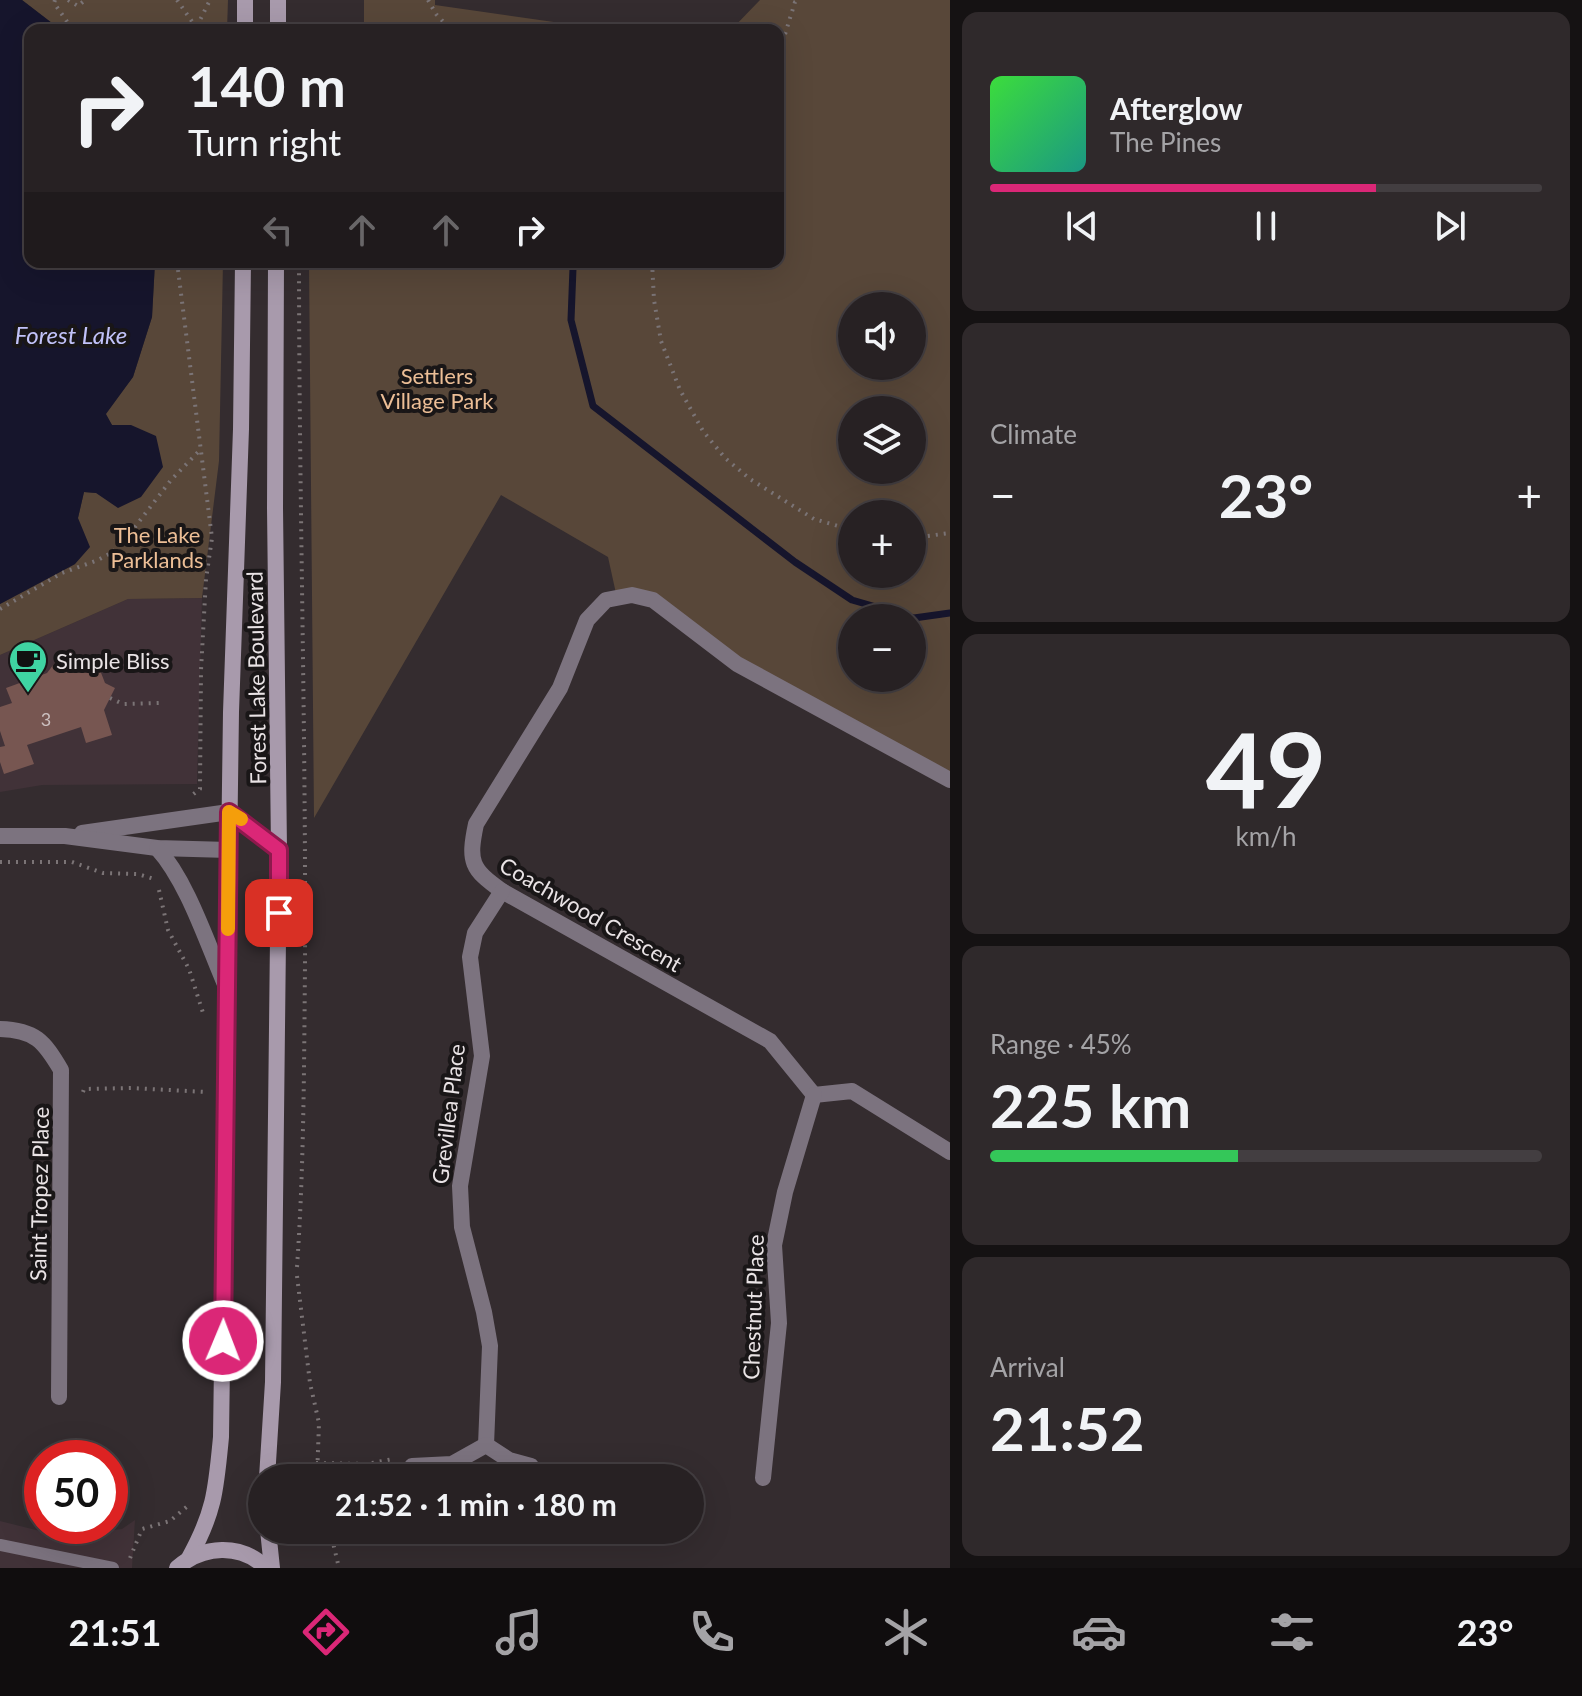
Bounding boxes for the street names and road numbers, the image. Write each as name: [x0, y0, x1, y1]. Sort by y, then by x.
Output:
street label: Forest Lake Boulevard: [241, 571, 271, 785]
street label: Coachwood Crescent: [495, 851, 687, 977]
street label: Grevillea Place: [426, 1042, 470, 1186]
street label: Saint Tropez Place: [24, 1107, 54, 1281]
street label: Chestnut Place: [737, 1234, 769, 1380]

